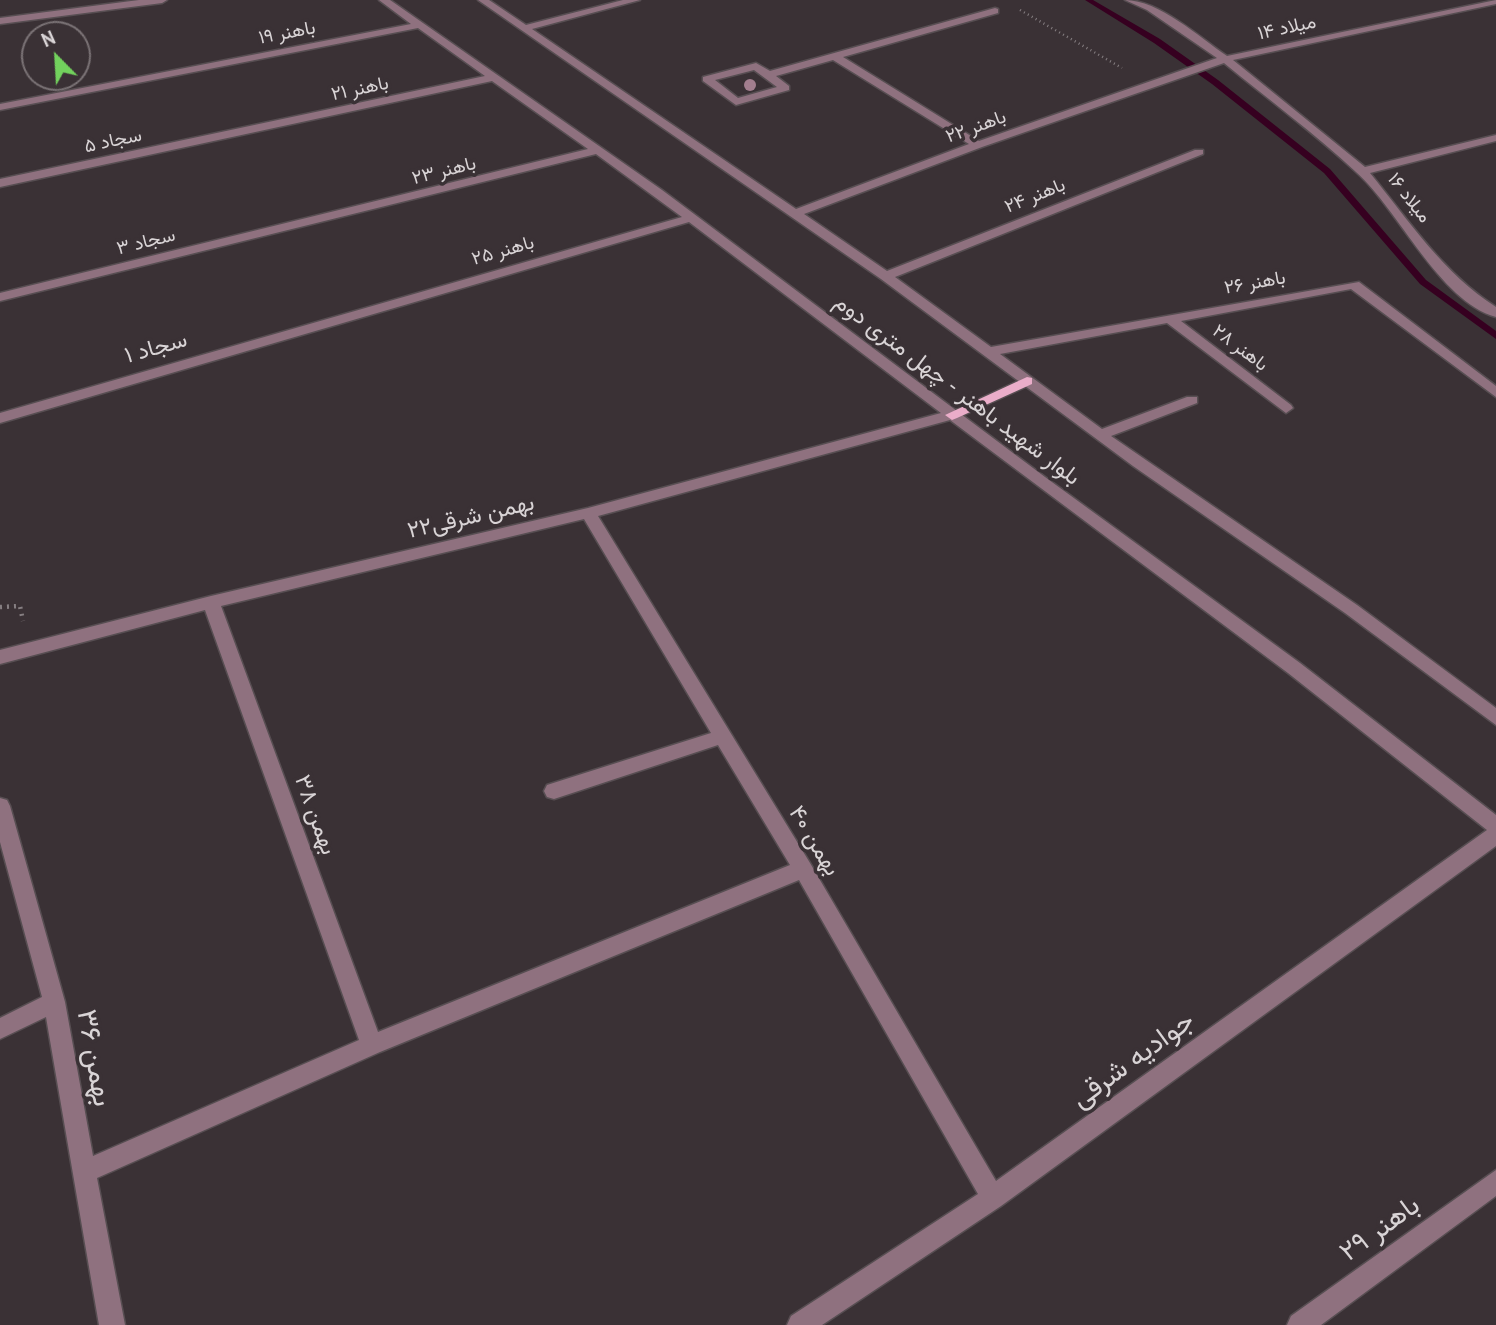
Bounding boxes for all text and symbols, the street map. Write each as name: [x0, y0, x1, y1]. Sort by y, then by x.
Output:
street label: میلاد ۱۴: [1256, 11, 1318, 45]
street label: باهنر ۱۹: [257, 16, 317, 50]
north arrow: [21, 21, 91, 91]
text: N: [38, 25, 59, 52]
street label: باهنر ۲۱: [329, 72, 391, 106]
street label: باهنر ۲۲: [943, 106, 1009, 148]
street label: سجاد ۵: [82, 124, 144, 158]
street label: باهنر ۲۳: [410, 152, 478, 190]
street label: میلاد ۱۶: [1382, 168, 1436, 228]
street label: باهنر ۲۴: [1001, 174, 1069, 218]
street label: سجاد ۳: [114, 224, 178, 260]
street label: باهنر ۲۵: [469, 231, 537, 271]
street label: باهنر ۲۶: [1223, 266, 1287, 300]
street label: بلوار شهید باهنر - چهل متری دوم: [828, 288, 1086, 492]
street label: باهنر ۲۸: [1208, 320, 1272, 376]
street label: سجاد ۱: [122, 326, 190, 370]
street label: ۲۲بهمن شرقی: [405, 489, 537, 545]
street label: بهمن ۳۸: [288, 771, 342, 859]
street label: بهمن ۴۰: [782, 801, 846, 881]
street label: جوادیه شرقی: [1065, 1004, 1201, 1116]
street label: بهمن ۳۶: [69, 1007, 119, 1109]
street label: باهنر ۲۹: [1333, 1189, 1427, 1269]

